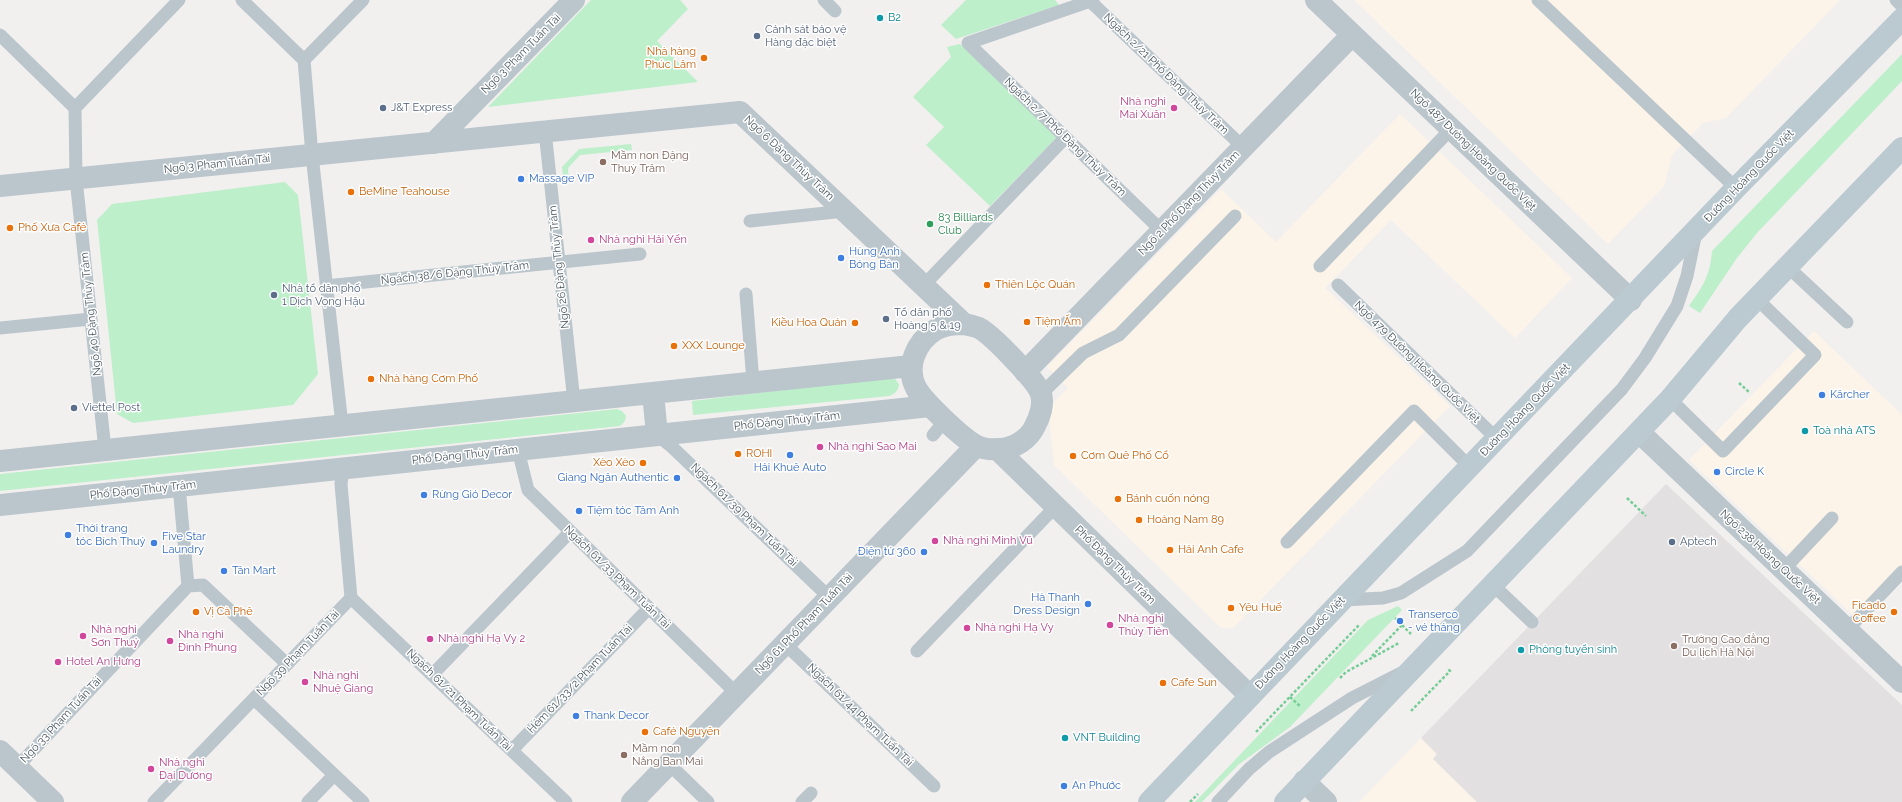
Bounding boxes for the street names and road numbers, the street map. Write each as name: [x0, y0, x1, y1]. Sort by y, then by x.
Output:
street label: Ngách 2/21 Phố Đặng Thùy Trâm: [1101, 11, 1231, 137]
street label: Ngõ 3 Phạm Tuấn Tài: [479, 12, 563, 96]
street label: Ngách 2/7 Phố Đặng Thùy Trâm: [1001, 75, 1129, 199]
street label: Ngõ 487 Đường Hoàng Quốc Việt: [1407, 86, 1539, 214]
street label: Ngõ 6 Đặng Thùy Trâm: [741, 113, 837, 203]
street label: Đường Hoàng Quốc Việt: [1701, 127, 1797, 225]
street label: Ngõ 2 Phố Đặng Thùy Trâm: [1136, 148, 1242, 258]
street label: Ngõ 3 Phạm Tuấn Tài: [163, 152, 271, 176]
street label: Ngõ 26 Đặng Thùy Trâm: [546, 205, 572, 329]
street label: Ngõ 40 Đặng Thùy Trâm: [78, 252, 104, 376]
street label: Ngách 38/6 Đặng Thùy Trâm: [380, 259, 530, 287]
street label: Ngõ 479 Đường Hoàng Quốc Việt: [1351, 298, 1483, 426]
street label: Đường Hoàng Quốc Việt: [1477, 361, 1573, 459]
street label: Phố Đặng Thùy Trâm: [733, 409, 841, 433]
street label: Phố Đặng Thùy Trâm: [411, 443, 519, 467]
street label: Ngách 61/39 Phạm Tuấn Tài: [688, 461, 800, 569]
street label: Phố Đặng Thùy Trâm: [89, 478, 197, 502]
street label: Ngõ 238 Hoàng Quốc Việt: [1717, 507, 1823, 607]
street label: Ngách 61/33 Phạm Tuấn Tài: [561, 523, 673, 631]
street label: Phố Đặng Thùy Trâm: [1072, 523, 1158, 607]
street label: Ngõ 61 Phố Phạm Tuấn Tài: [752, 571, 856, 677]
street label: Đường Hoàng Quốc Việt: [1252, 594, 1348, 692]
street label: Ngõ 39 Phạm Tuấn Tài: [254, 608, 342, 698]
street label: Hẻm 61/33/2 Phạm Tuấn Tài: [525, 622, 635, 736]
street label: Ngách 61/21 Phạm Tuấn Tài: [404, 646, 514, 754]
street label: Ngách 61/44 Phạm Tuấn Tài: [804, 661, 916, 769]
street label: Ngõ 33 Phạm Tuấn Tài: [18, 674, 104, 766]

